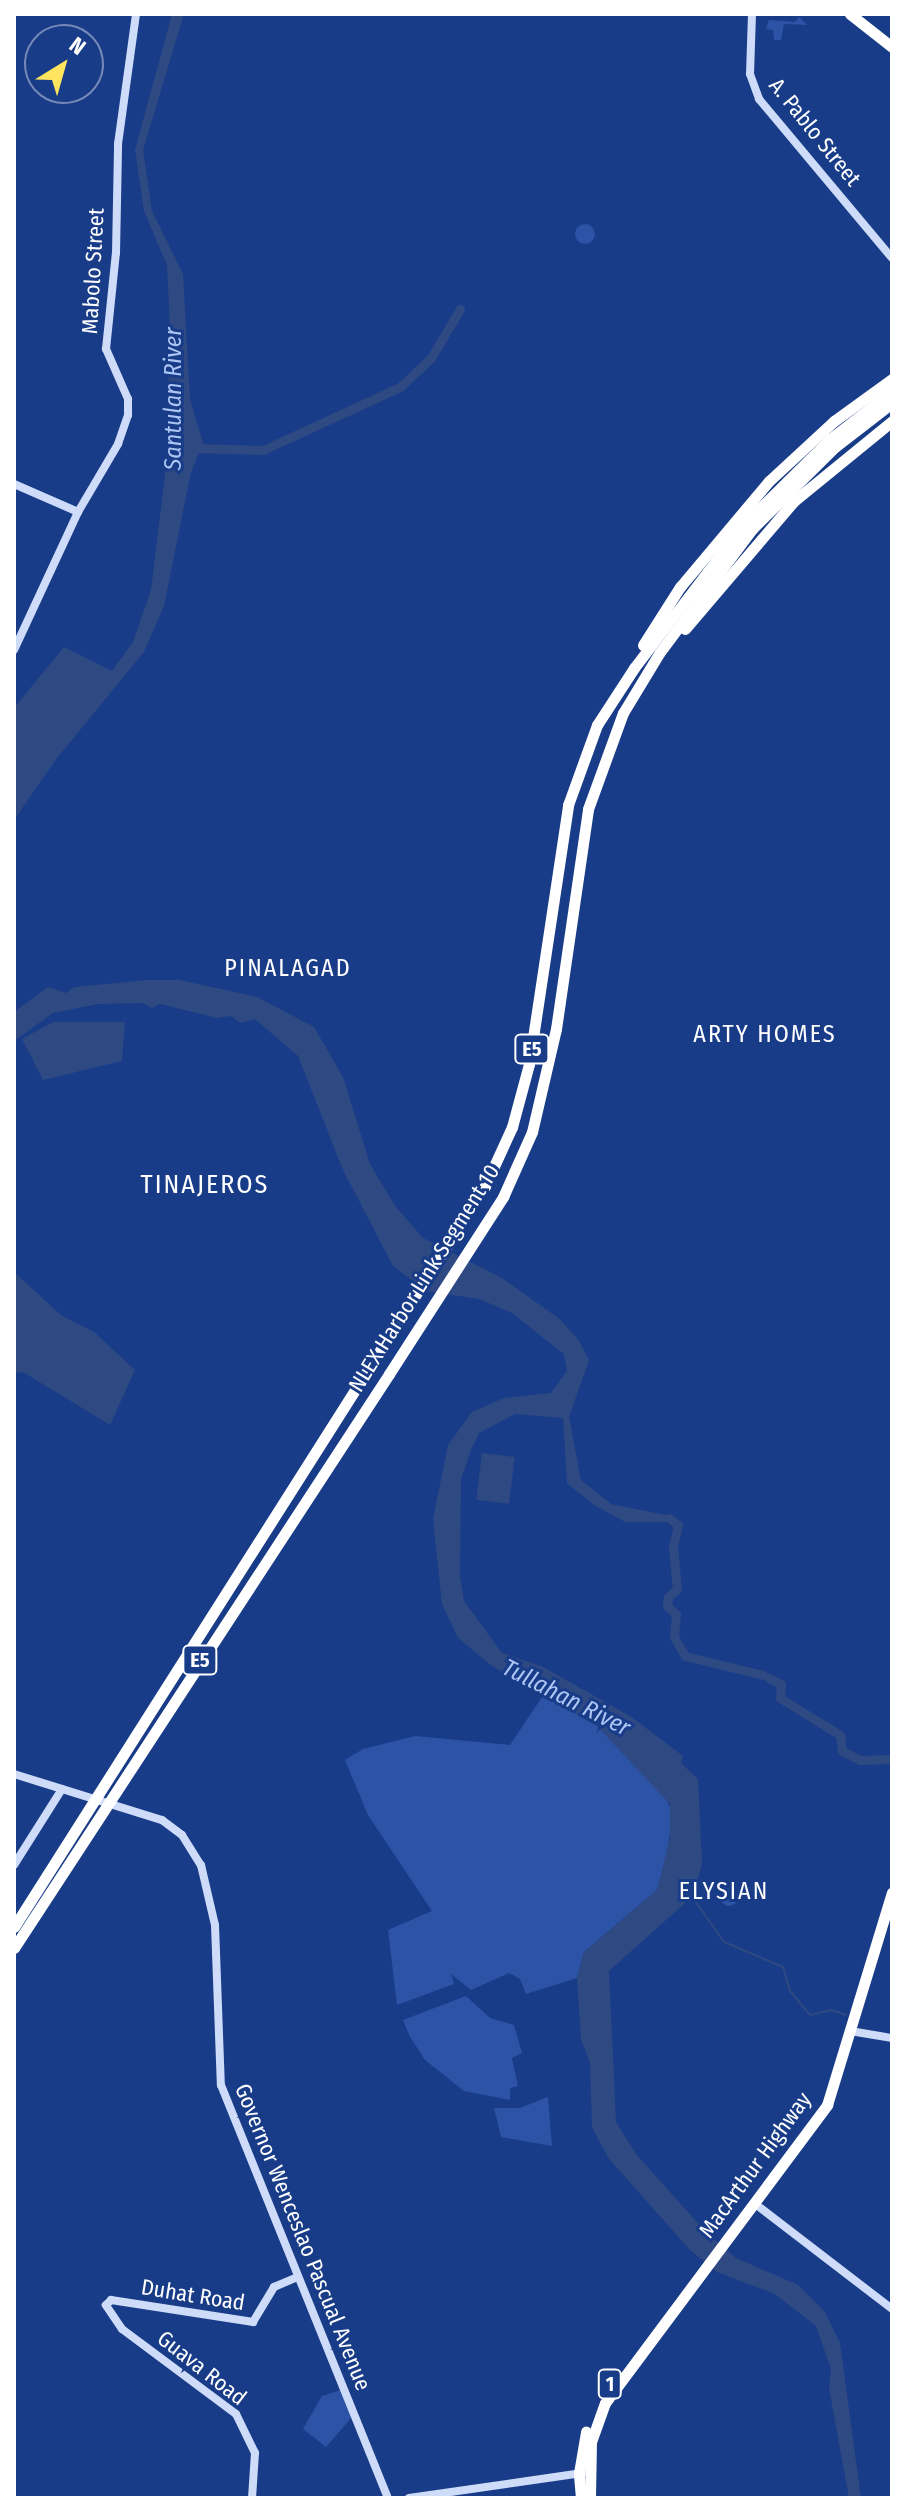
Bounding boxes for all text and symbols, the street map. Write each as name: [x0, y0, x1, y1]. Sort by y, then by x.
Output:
north arrow: [24, 24, 104, 104]
text: N: [64, 31, 91, 61]
street label: A. Pablo Street: [764, 73, 866, 191]
street label: Mabolo Street: [77, 207, 109, 335]
water label: Santulan River: [160, 328, 188, 470]
district label: PINALAGAD: [224, 955, 352, 983]
district label: ARTY HOMES: [693, 1021, 837, 1049]
road number: E5: [514, 1033, 550, 1065]
street label: NLEX Harbor Link Segment 10: [343, 1159, 505, 1397]
district label: TINAJEROS: [141, 1169, 269, 1201]
road number: E5: [182, 1644, 218, 1676]
water label: Tullahan River: [497, 1653, 635, 1743]
district label: ELYSIAN: [679, 1878, 769, 1906]
street label: Governor Wenceslao Pascual Avenue: [229, 2080, 377, 2394]
street label: MacArthur Highway: [693, 2087, 817, 2243]
street label: Duhat Road: [139, 2274, 247, 2316]
street label: Guava Road: [152, 2325, 252, 2411]
road number: 1: [596, 2368, 624, 2400]

